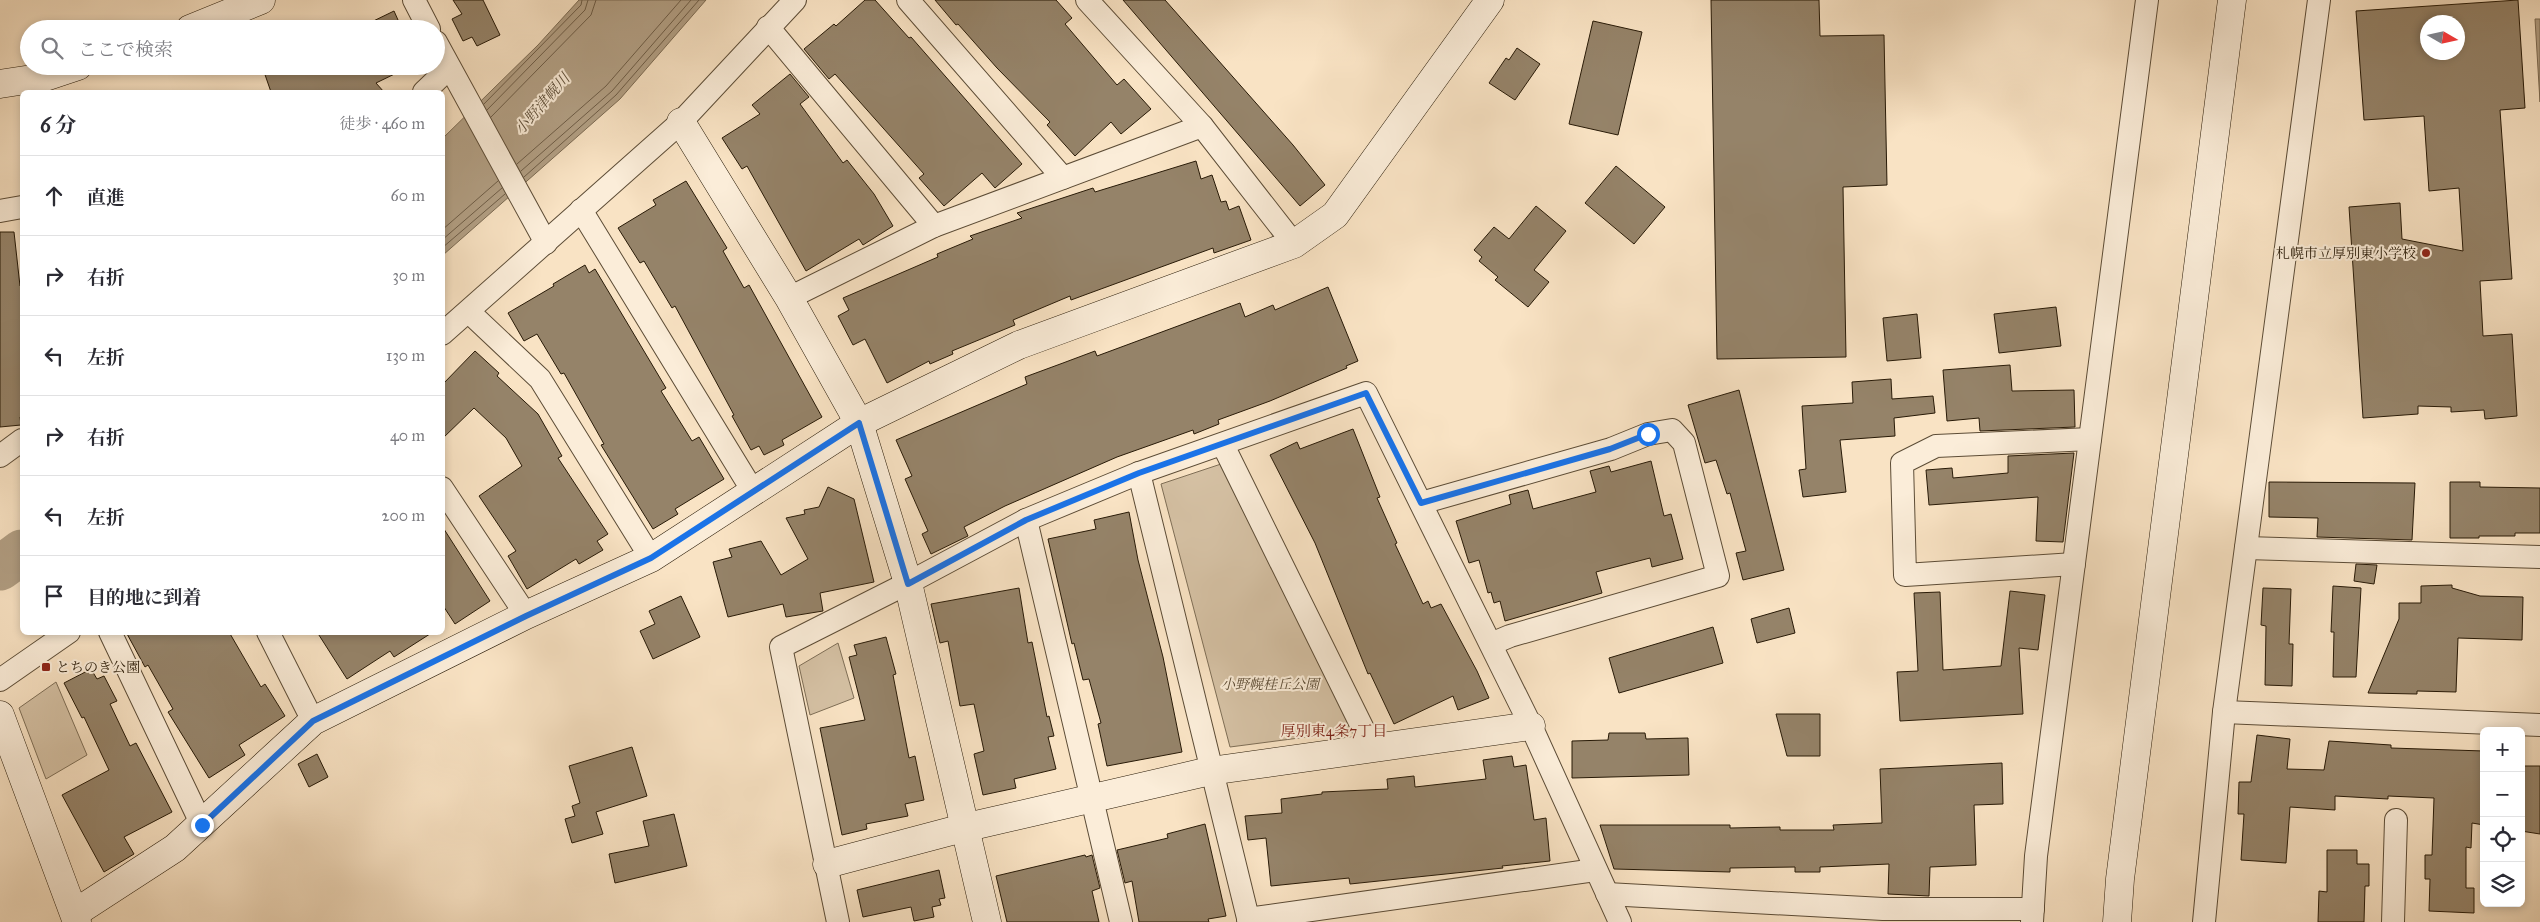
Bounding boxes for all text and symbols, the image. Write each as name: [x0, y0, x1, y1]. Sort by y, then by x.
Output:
north arrow: [2420, 15, 2465, 60]
search box: [20, 20, 445, 75]
icon: search: [38, 34, 66, 62]
text: ここで検索: [78, 38, 173, 61]
water label: 小野津幌川: [511, 68, 575, 138]
text: 6 分: [40, 112, 76, 138]
text: 徒歩 · 460 m: [339, 114, 425, 133]
icon: ahead: [40, 182, 68, 210]
text: 直進: [87, 186, 125, 209]
text: 60 m: [391, 186, 425, 205]
place label: 札幌市立厚別東小学校: [2276, 245, 2416, 262]
marker: 札幌市立厚別東小学校: [2420, 247, 2432, 259]
icon: right: [40, 262, 68, 290]
text: 右折: [87, 266, 125, 289]
text: 30 m: [392, 266, 425, 285]
icon: left: [40, 342, 68, 370]
text: 左折: [87, 346, 125, 369]
text: 130 m: [386, 346, 425, 365]
icon: right: [40, 422, 68, 450]
route start: [1637, 423, 1660, 446]
text: 右折: [87, 426, 125, 449]
text: 40 m: [390, 426, 425, 445]
icon: left: [40, 502, 68, 530]
text: 左折: [87, 506, 125, 529]
text: 200 m: [382, 506, 425, 525]
icon: arrive: [40, 582, 68, 610]
text: 目的地に到着: [87, 586, 201, 609]
place label: とちのき公園: [56, 659, 140, 676]
marker: とちのき公園: [40, 661, 52, 673]
park label: 小野幌桂丘公園: [1221, 676, 1321, 693]
district label: 厚別東4条7丁目: [1281, 722, 1387, 740]
map controls: [2480, 727, 2525, 907]
button: +: [2480, 727, 2525, 772]
button: −: [2480, 772, 2525, 817]
route end: [191, 814, 214, 837]
button: locate: [2480, 817, 2525, 862]
button: layers: [2480, 862, 2525, 907]

